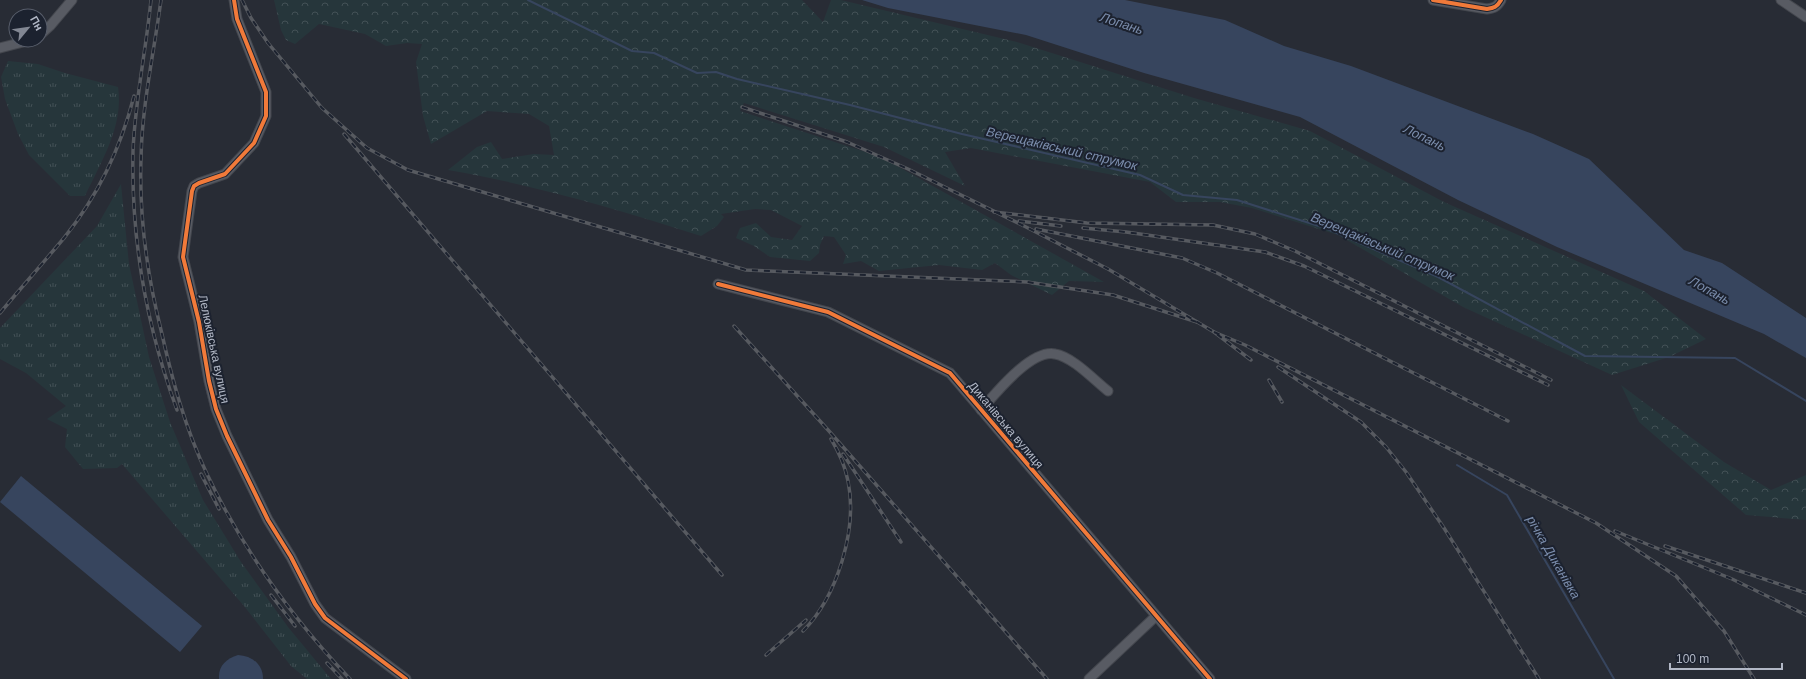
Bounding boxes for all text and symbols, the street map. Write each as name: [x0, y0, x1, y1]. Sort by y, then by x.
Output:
north arrow: [8, 8, 48, 48]
water label: Лопань: [1097, 9, 1145, 38]
text: Пн: [28, 14, 46, 32]
water label: Лопань: [1401, 121, 1448, 154]
water label: Верещаківський струмок: [985, 124, 1140, 173]
water label: Верещаківський струмок: [1309, 209, 1458, 284]
water label: Лопань: [1686, 273, 1733, 308]
street label: Лелюківська вулиця: [196, 293, 232, 405]
street label: Диканівська вулиця: [966, 379, 1046, 471]
water label: річка Диканівка: [1523, 512, 1584, 602]
scale bar: [1670, 645, 1782, 671]
text: 100 m: [1676, 652, 1709, 666]

